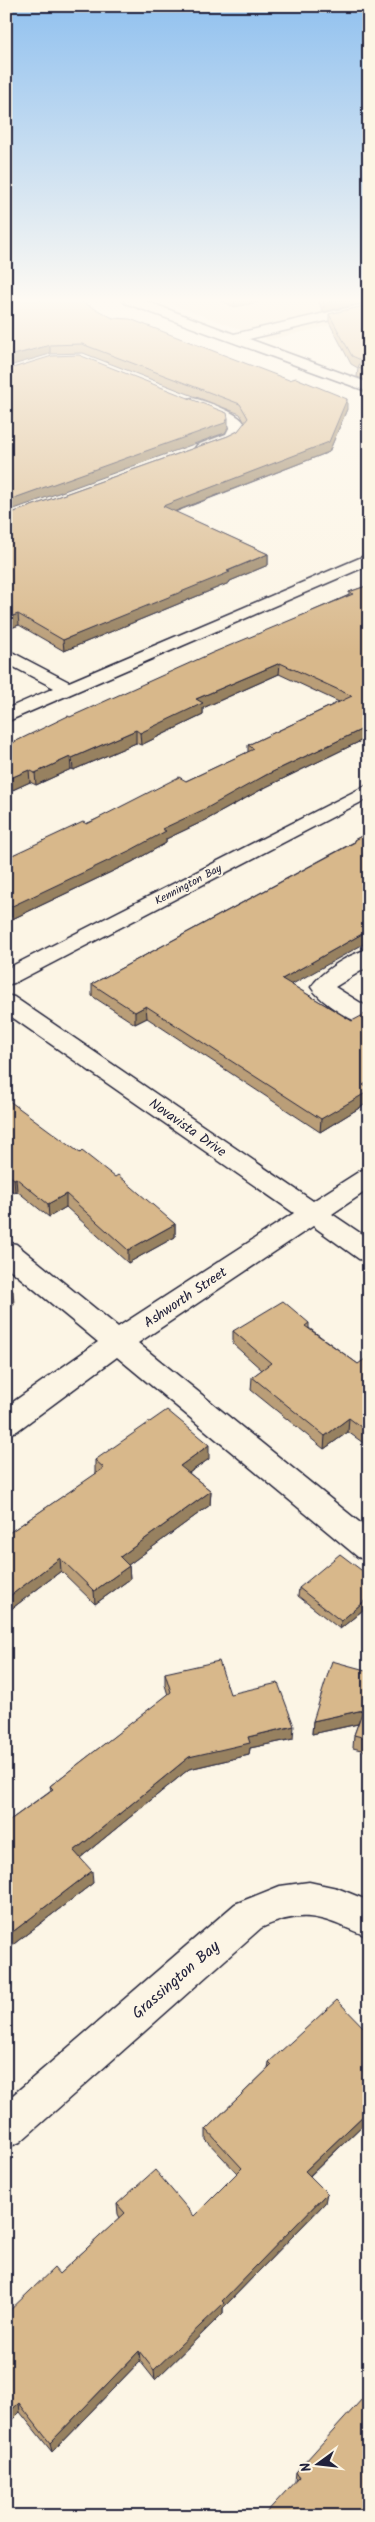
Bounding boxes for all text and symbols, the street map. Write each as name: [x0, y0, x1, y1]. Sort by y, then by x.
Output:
street label: Kennington Bay: [152, 859, 226, 910]
street label: Novavista Drive: [144, 1093, 231, 1163]
street label: Ashworth Street: [139, 1261, 232, 1334]
street label: Grassington Bay: [126, 1934, 226, 2026]
north arrow: [292, 2440, 342, 2490]
text: N: [295, 2460, 318, 2474]

